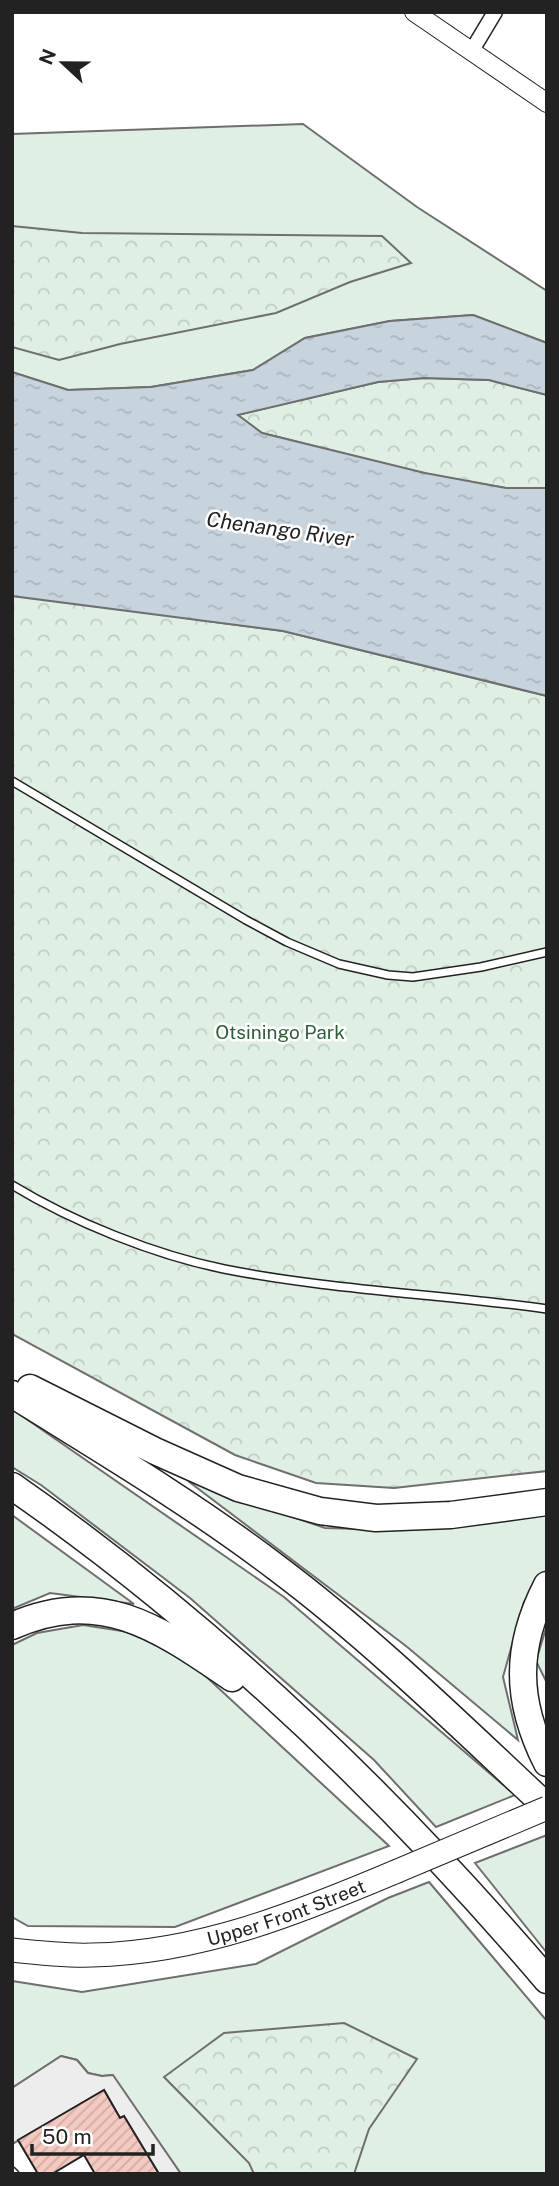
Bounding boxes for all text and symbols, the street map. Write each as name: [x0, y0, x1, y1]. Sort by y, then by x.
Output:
north arrow: [28, 28, 98, 98]
text: N: [34, 46, 60, 68]
water label: Chenango River: [205, 506, 356, 552]
park label: Otsiningo Park: [215, 1021, 345, 1043]
street label: Upper Front Street: [205, 1875, 369, 1950]
scale bar: [32, 2112, 152, 2156]
text: 50 m: [42, 2124, 92, 2149]

